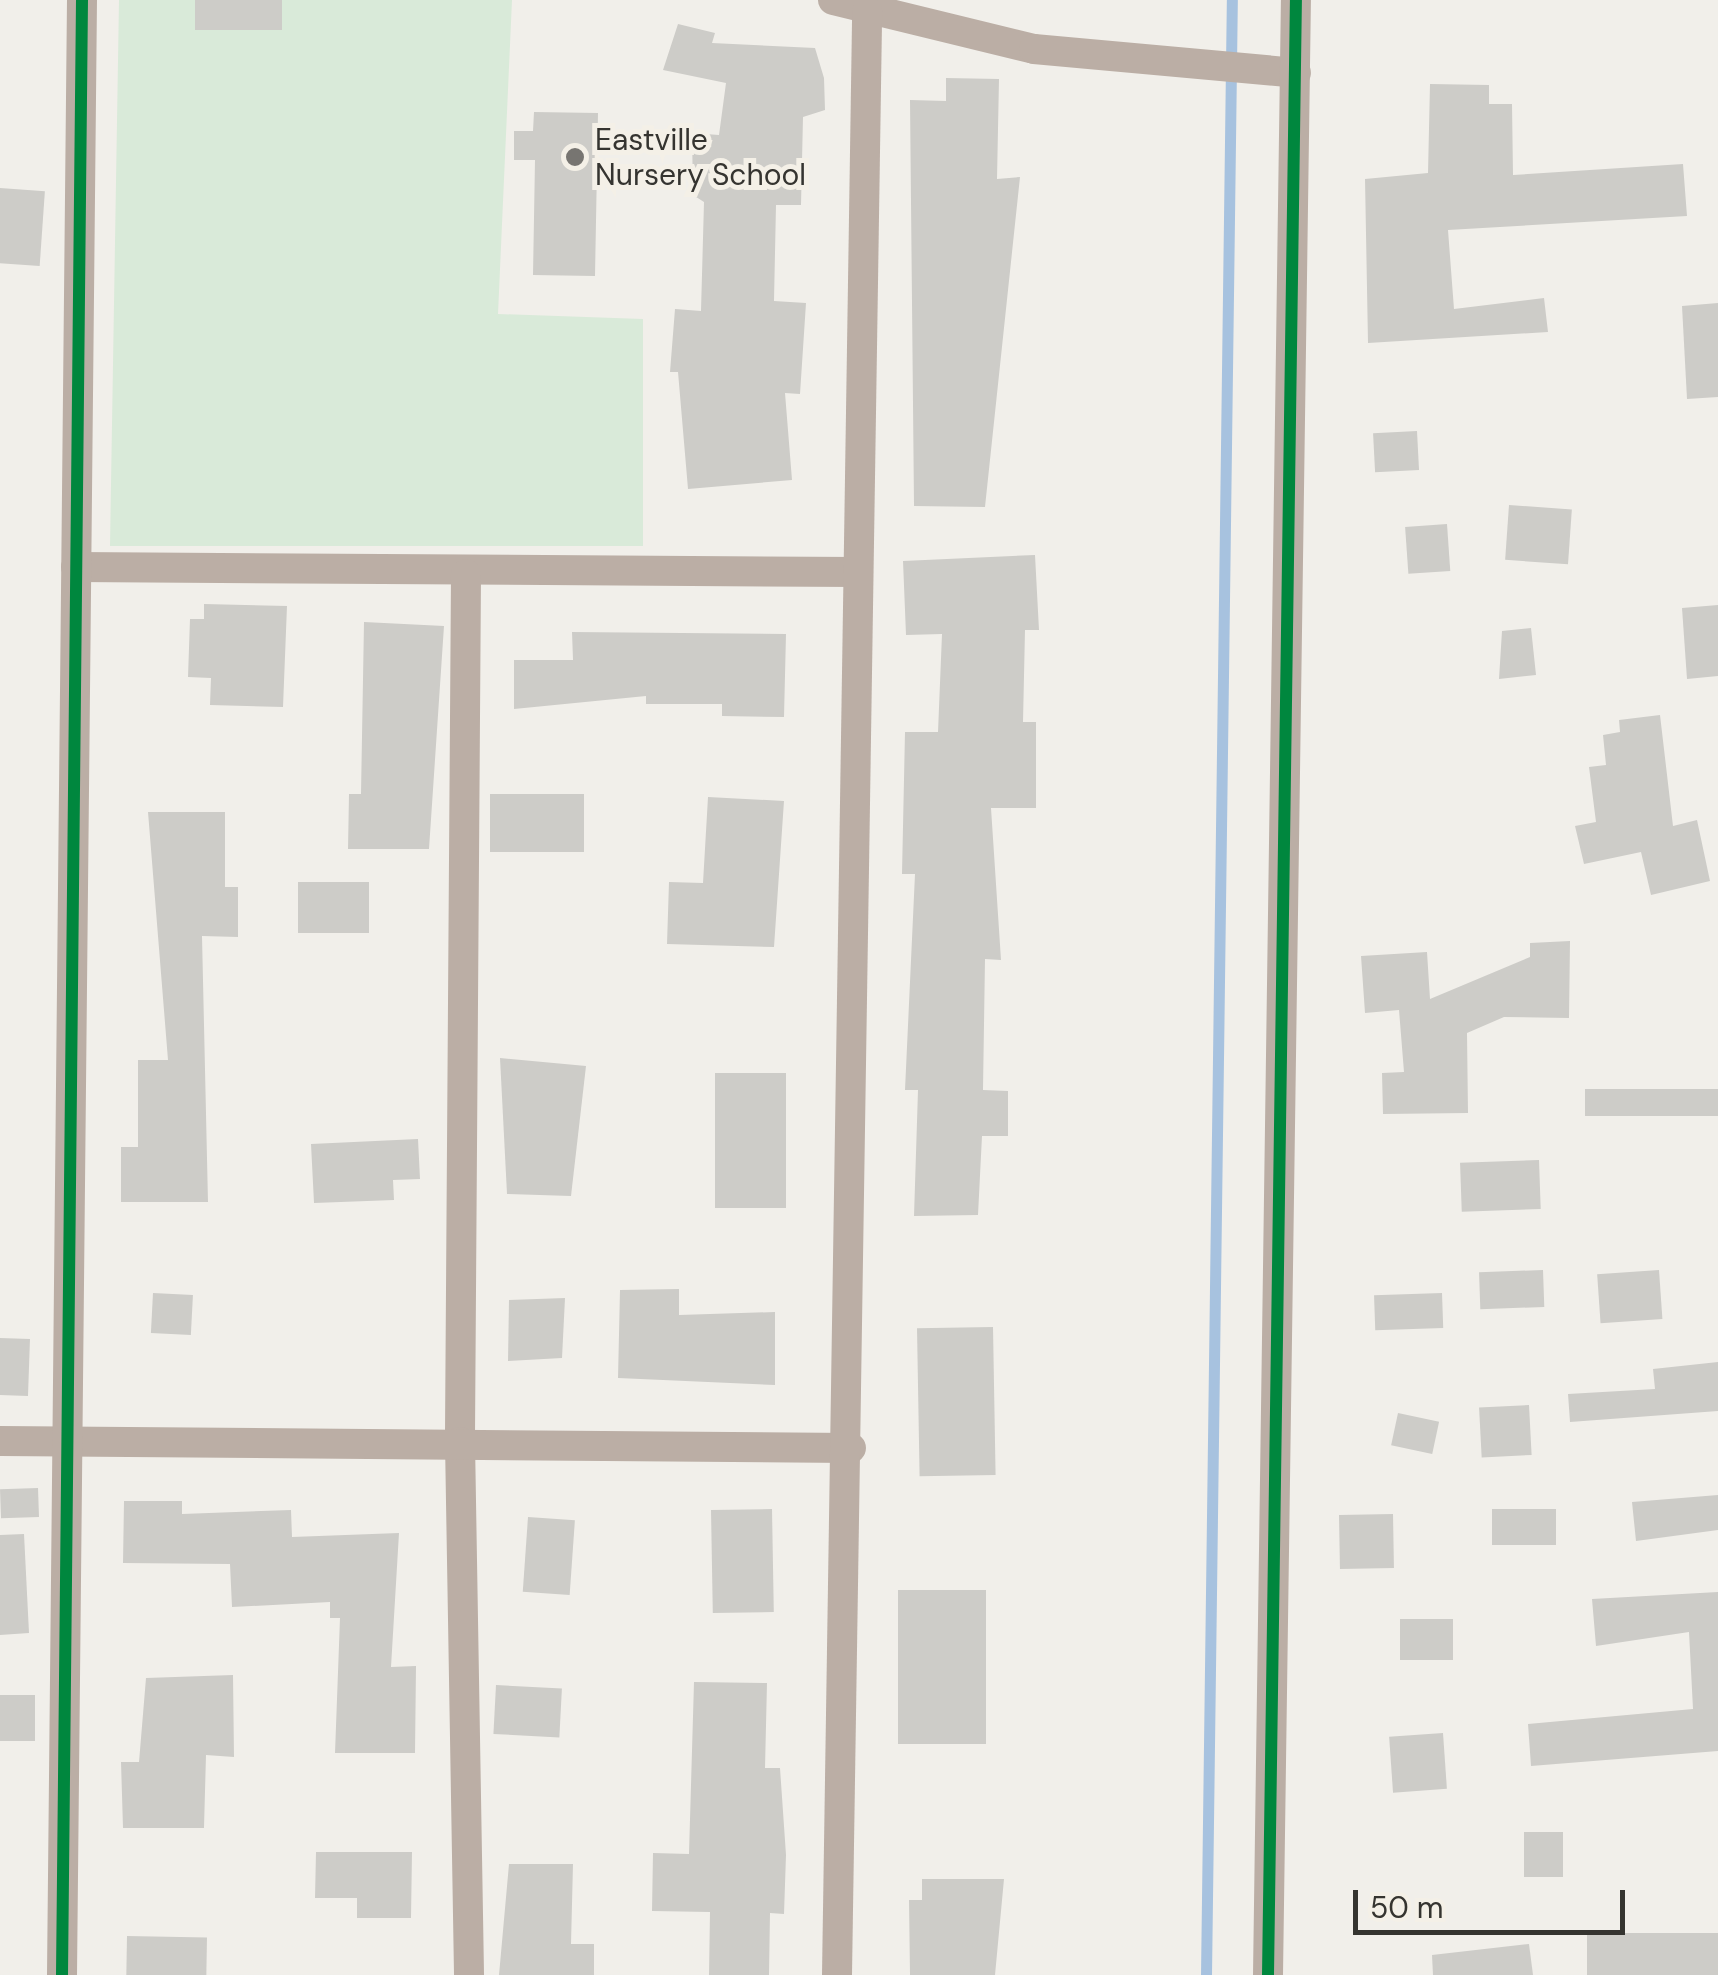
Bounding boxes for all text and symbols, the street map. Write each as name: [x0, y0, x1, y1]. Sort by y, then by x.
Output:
place label: Eastville Nursery School: [595, 122, 806, 192]
marker: Eastville Nursery School: [564, 146, 586, 168]
scale bar: [1358, 1870, 1630, 1932]
text: 50 m: [1370, 1888, 1444, 1927]

